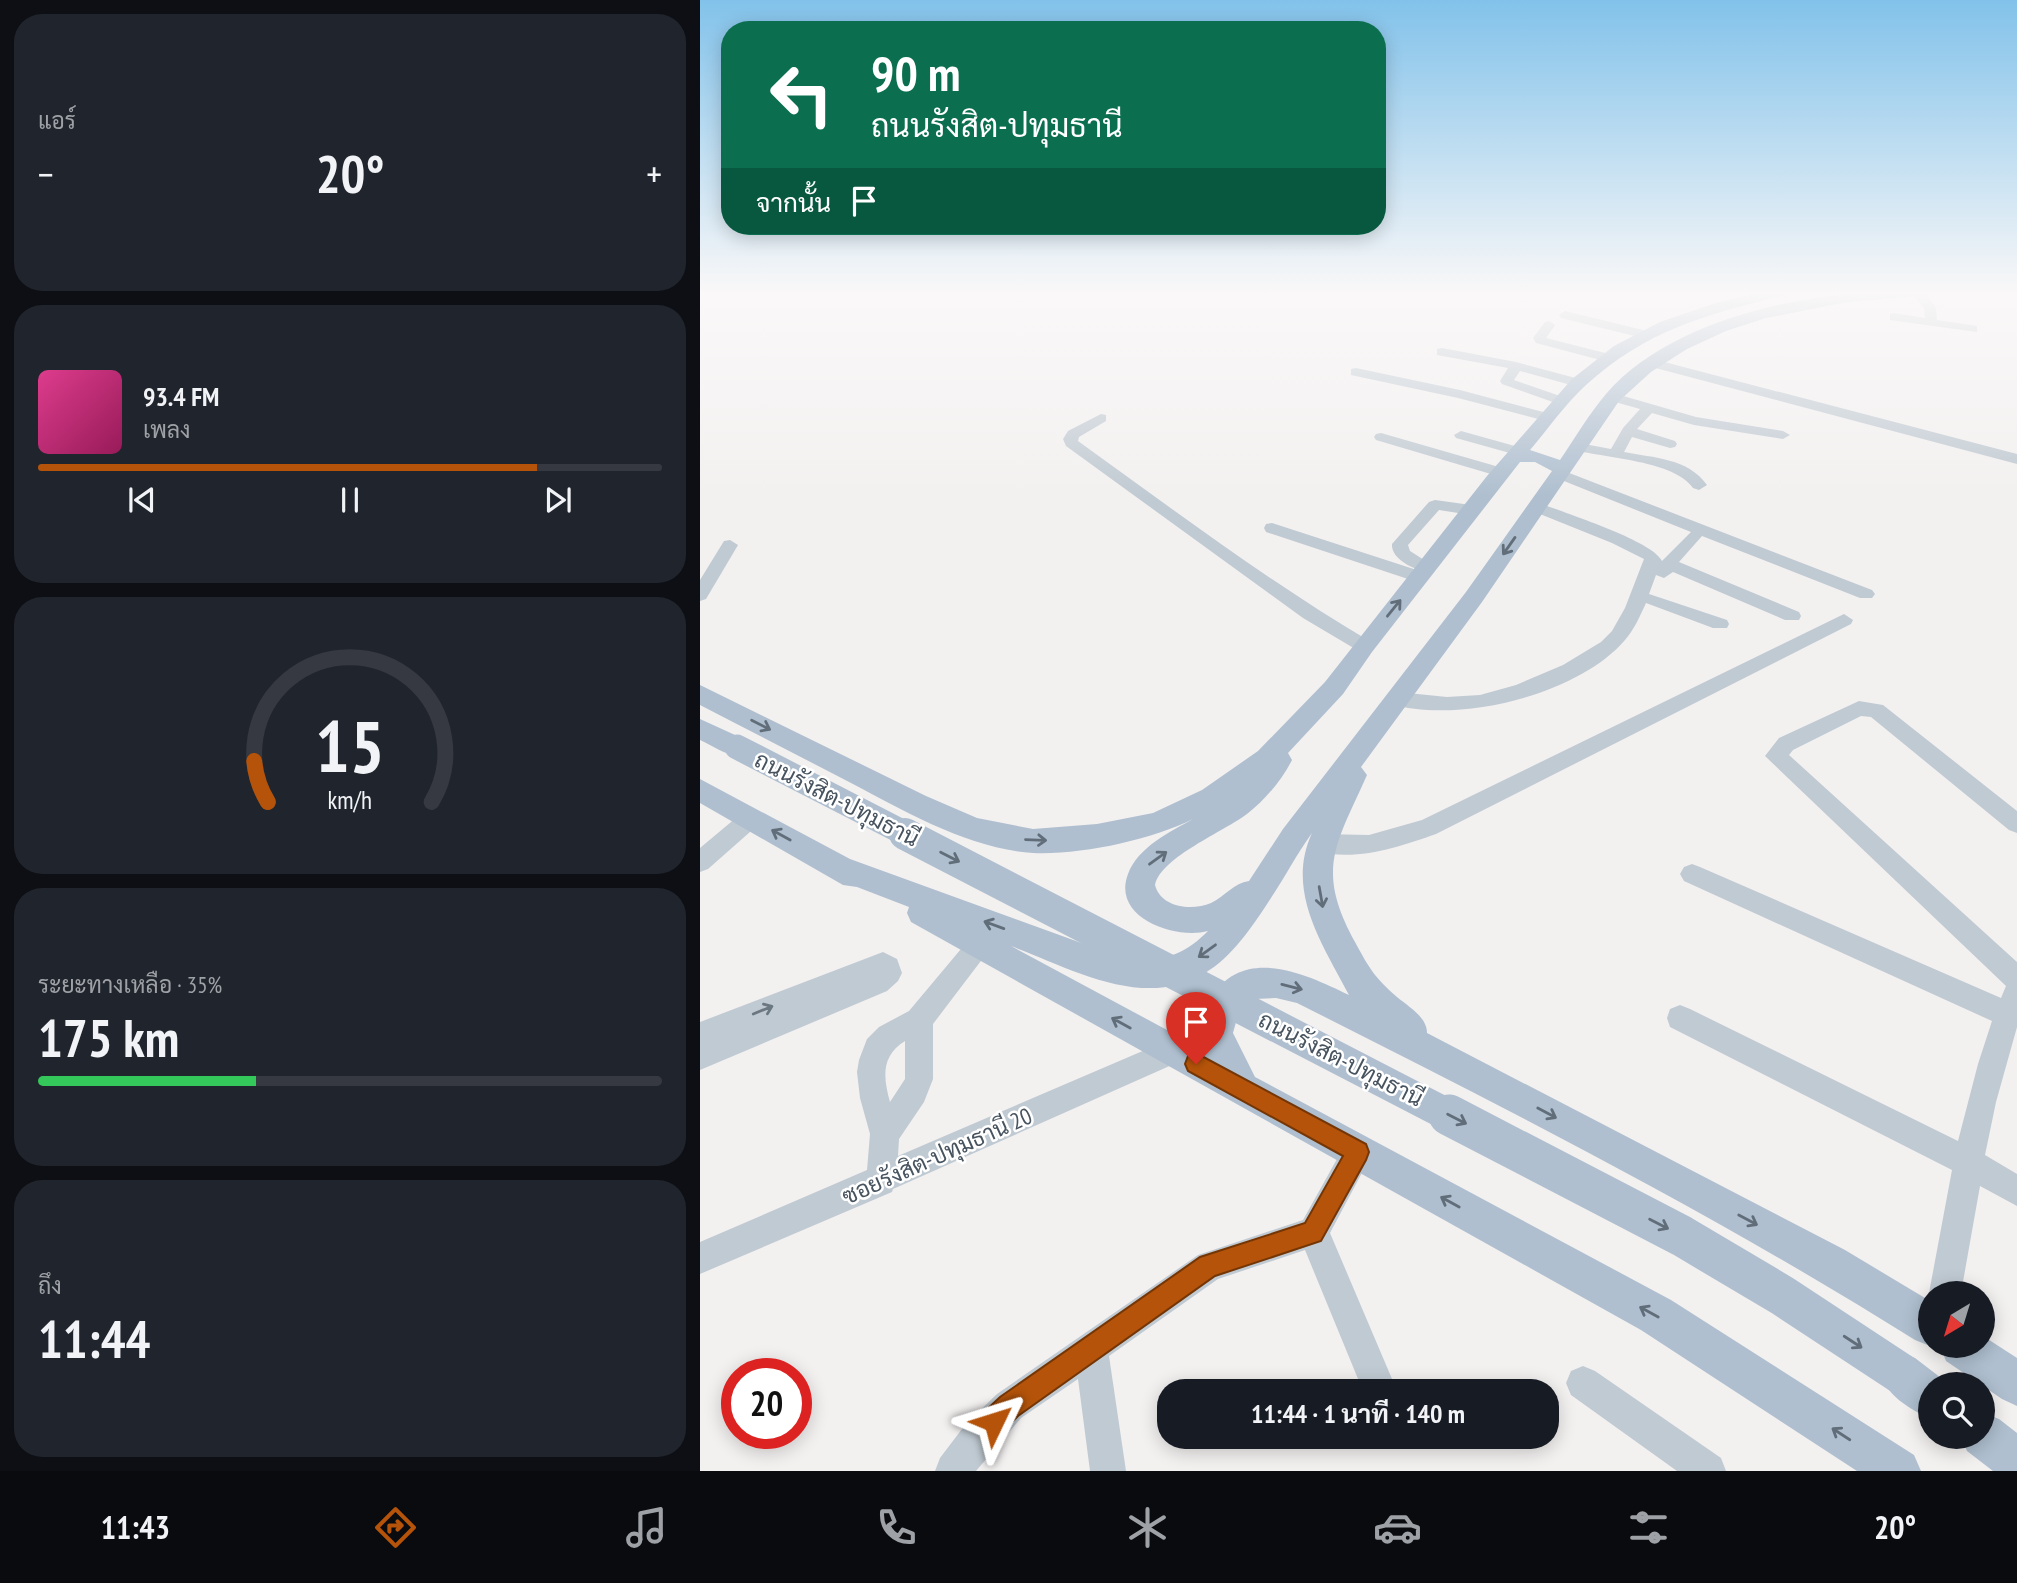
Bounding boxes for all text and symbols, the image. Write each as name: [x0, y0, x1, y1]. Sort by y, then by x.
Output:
text: 90 m: [871, 41, 960, 105]
icon: left: [756, 49, 847, 140]
text: ถนนรังสิต-ปทุมธานี: [871, 104, 1123, 146]
text: แอร์: [38, 106, 76, 135]
text: 20°: [316, 140, 384, 207]
text: −: [38, 149, 54, 198]
text: +: [646, 149, 662, 198]
icon: arrive: [845, 182, 883, 220]
text: จากนั้น: [756, 186, 831, 219]
text: 93.4 FM: [143, 380, 219, 413]
text: เพลง: [143, 415, 190, 444]
icon: previous: [123, 481, 161, 519]
icon: pause: [331, 481, 369, 519]
icon: next: [539, 481, 577, 519]
one-way arrow: [1502, 536, 1516, 555]
one-way arrow: [1387, 600, 1402, 618]
text: 15: [315, 698, 385, 792]
one-way arrow: [750, 718, 771, 732]
street label: ถนนรังสิต-ปทุมธานี: [749, 745, 924, 854]
text: km/h: [328, 783, 372, 815]
one-way arrow: [771, 828, 791, 842]
one-way arrow: [1024, 833, 1047, 846]
one-way arrow: [1148, 850, 1166, 865]
one-way arrow: [939, 851, 960, 865]
one-way arrow: [1314, 885, 1328, 908]
one-way arrow: [984, 918, 1006, 931]
one-way arrow: [1198, 944, 1217, 958]
text: ระยะทางเหลือ · 35%: [38, 970, 222, 999]
one-way arrow: [1280, 981, 1303, 994]
pin: [1166, 992, 1226, 1064]
one-way arrow: [752, 1003, 774, 1016]
icon: arrive: [1177, 1003, 1215, 1041]
text: 175 km: [38, 1004, 179, 1071]
street label: ถนนรังสิต-ปทุมธานี: [1253, 1005, 1428, 1114]
one-way arrow: [1111, 1016, 1132, 1029]
street label: ซอยรังสิต-ปทุมธานี 20: [837, 1101, 1037, 1212]
one-way arrow: [1536, 1106, 1557, 1120]
one-way arrow: [1446, 1113, 1467, 1127]
one-way arrow: [1440, 1195, 1461, 1208]
one-way arrow: [1737, 1213, 1757, 1227]
one-way arrow: [1648, 1217, 1669, 1231]
text: ถึง: [38, 1271, 62, 1300]
north arrow: [1918, 1281, 1995, 1358]
map controls: [1918, 1281, 1995, 1449]
text: 11:44: [38, 1305, 150, 1372]
one-way arrow: [1640, 1305, 1660, 1319]
one-way arrow: [1843, 1335, 1862, 1349]
speed limit sign: 20: [721, 1358, 812, 1449]
button: search: [1918, 1372, 1995, 1449]
position arrow: [957, 1385, 1031, 1459]
text: 11:44 · 1 นาที · 140 m: [1251, 1397, 1465, 1430]
one-way arrow: [1832, 1426, 1852, 1440]
icon: directions: [371, 1503, 420, 1552]
icon: music: [622, 1503, 671, 1552]
icon: phone: [872, 1503, 921, 1552]
icon: climate: [1123, 1503, 1172, 1552]
icon: car: [1373, 1503, 1422, 1552]
icon: filters: [1624, 1503, 1673, 1552]
text: 11:43: [101, 1506, 170, 1548]
text: 20°: [1874, 1506, 1916, 1548]

